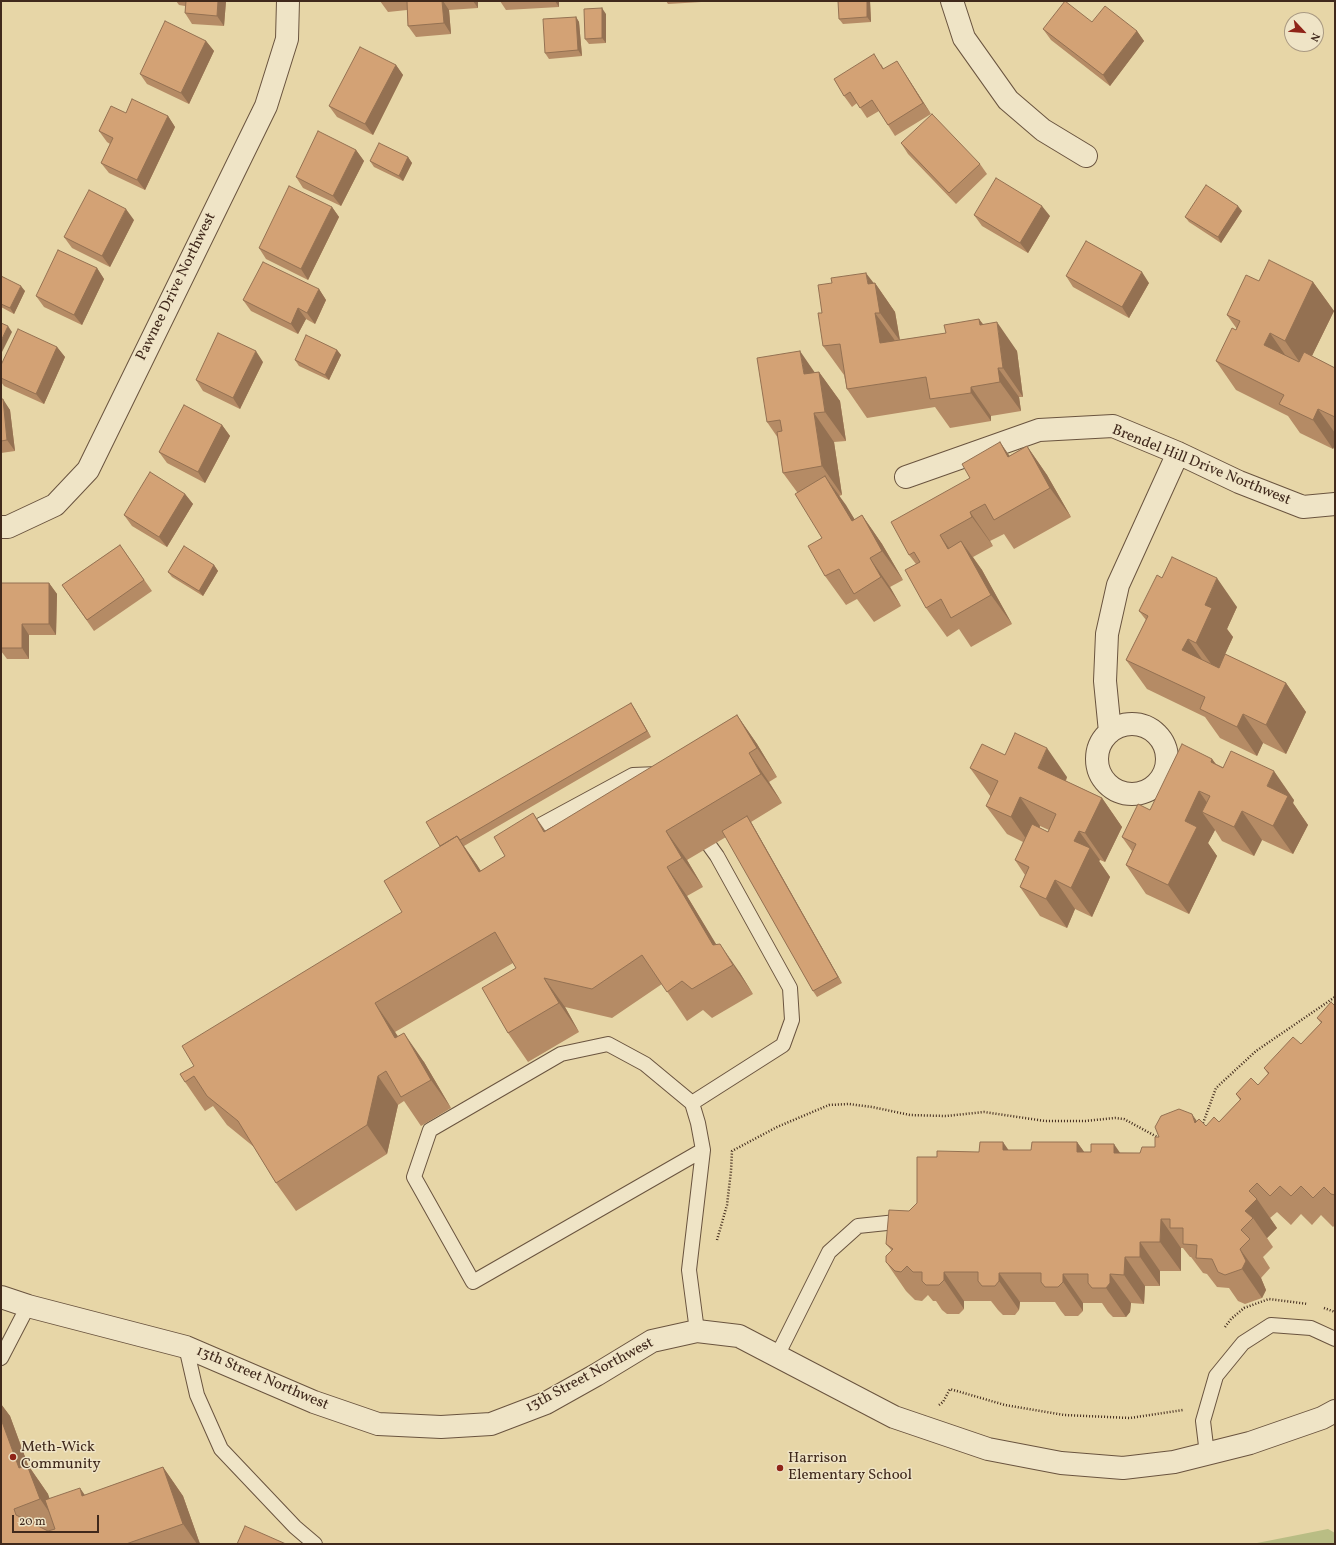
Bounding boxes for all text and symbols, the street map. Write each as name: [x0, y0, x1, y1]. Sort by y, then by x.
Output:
north arrow: [1284, 12, 1324, 52]
text: N: [1306, 30, 1323, 44]
street label: Pawnee Drive Northwest: [133, 210, 221, 364]
street label: Brendel Hill Drive Northwest: [1109, 422, 1293, 510]
street label: 13th Street Northwest: [523, 1335, 657, 1417]
street label: 13th Street Northwest: [193, 1343, 331, 1415]
place label: Meth-Wick Community: [21, 1439, 101, 1474]
place label: Harrison Elementary School: [788, 1450, 912, 1485]
marker: Meth-Wick Community: [8, 1452, 18, 1462]
marker: Harrison Elementary School: [775, 1463, 785, 1473]
scale bar: [14, 1507, 101, 1533]
text: 20 m: [19, 1514, 46, 1530]

